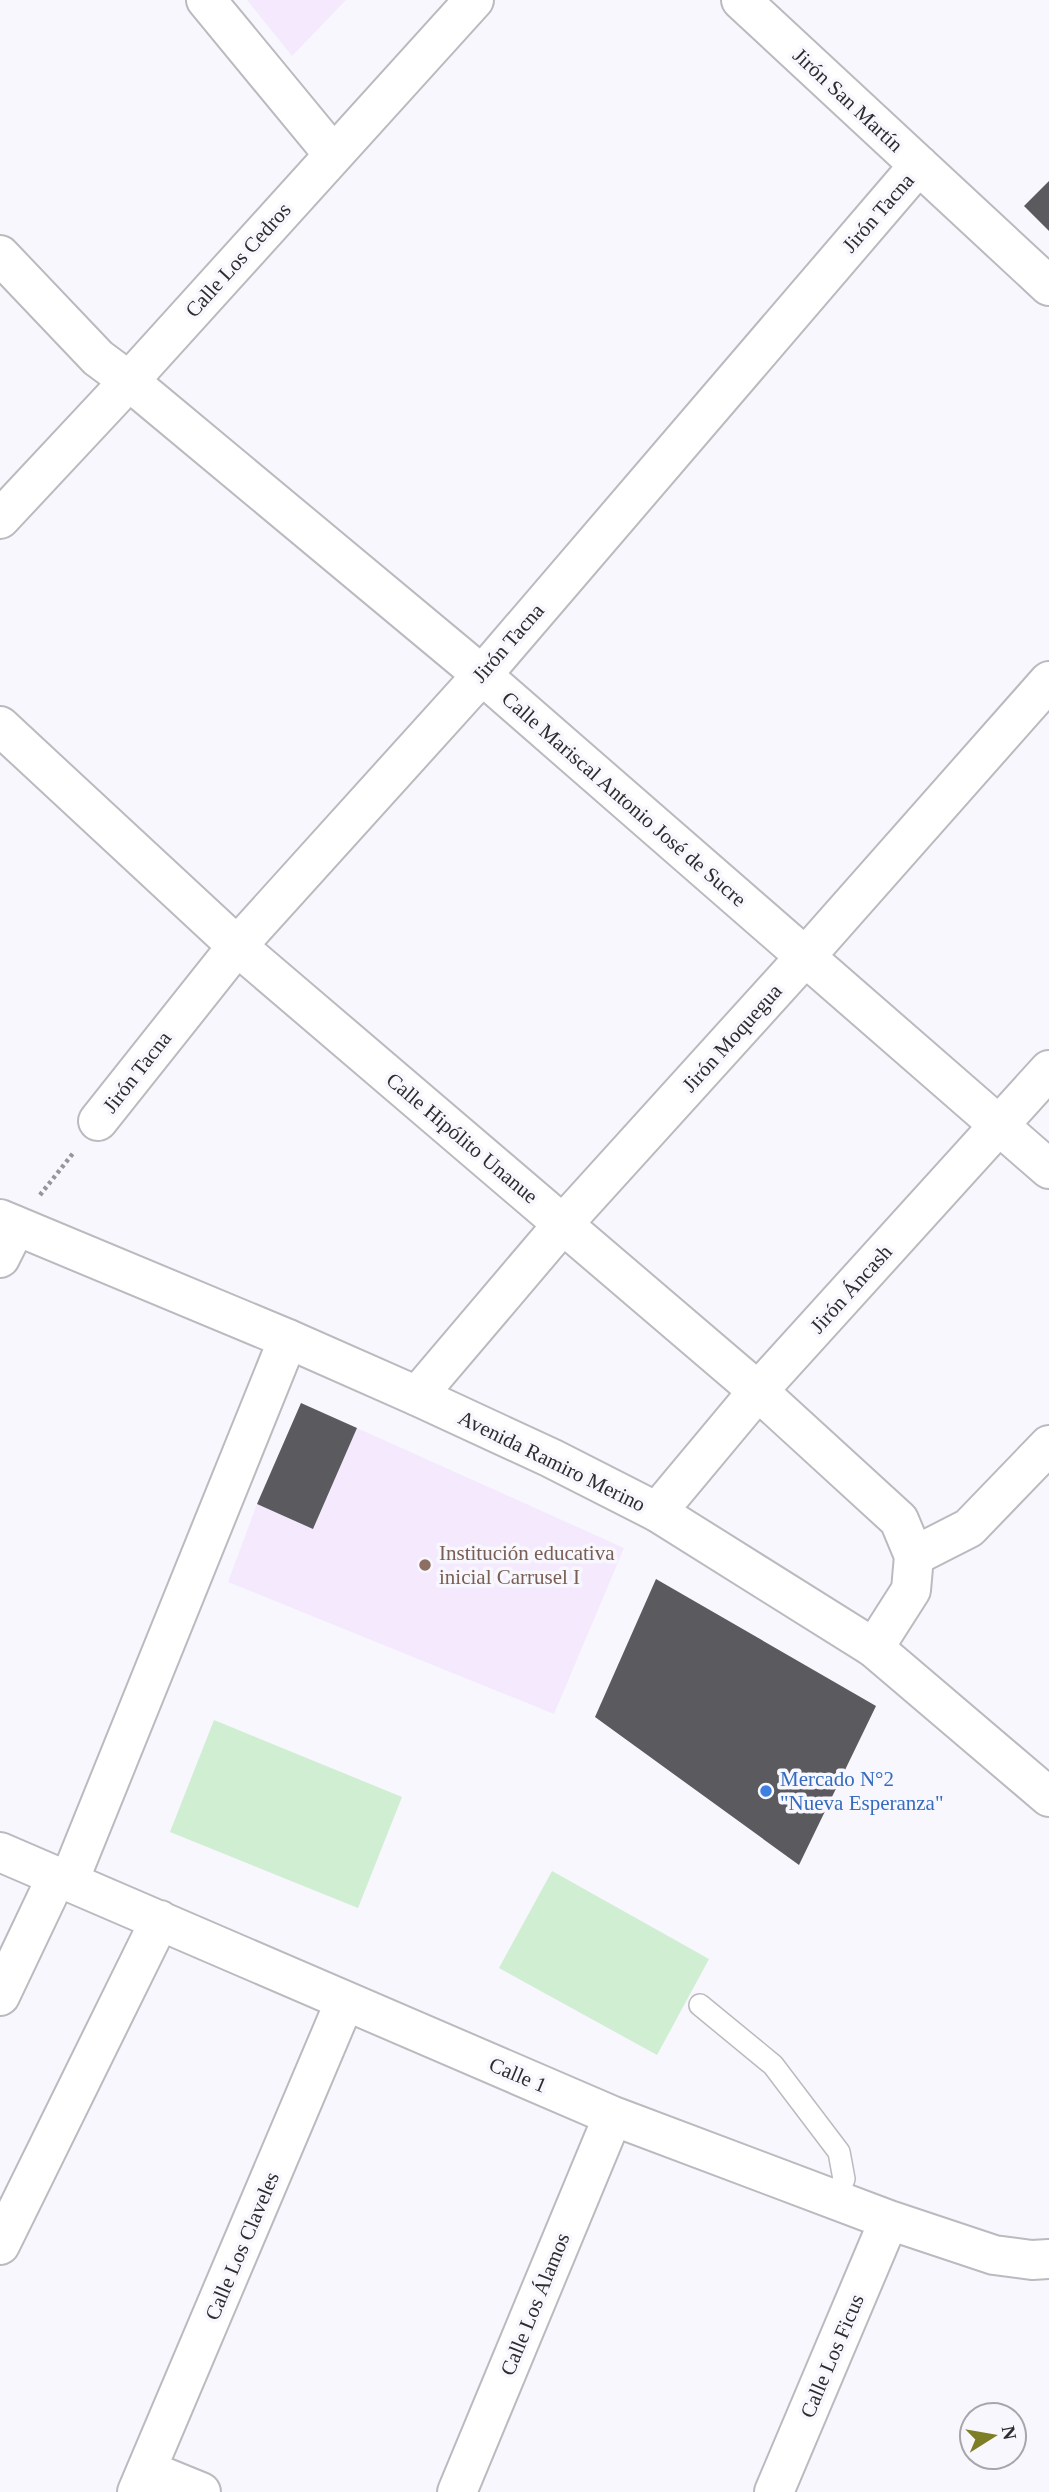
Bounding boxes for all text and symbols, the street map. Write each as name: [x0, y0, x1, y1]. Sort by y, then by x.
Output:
street label: Jirón San Martín: [788, 43, 908, 157]
street label: Jirón Tacna: [837, 168, 919, 257]
street label: Calle Los Cedros: [180, 198, 296, 322]
street label: Jirón Tacna: [467, 598, 549, 687]
street label: Calle Mariscal Antonio José de Sucre: [497, 686, 751, 912]
street label: Jirón Moquegua: [677, 979, 787, 1097]
street label: Jirón Tacna: [98, 1026, 177, 1117]
street label: Calle Hipólito Unanue: [381, 1068, 543, 1208]
street label: Jirón Áncash: [805, 1240, 897, 1338]
street label: Avenida Ramiro Merino: [455, 1405, 649, 1517]
place label: Institución educativa inicial Carrusel I: [439, 1541, 615, 1589]
marker: Institución educativa inicial Carrusel I: [417, 1557, 433, 1573]
place label: Mercado N°2 "Nueva Esperanza": [780, 1767, 943, 1815]
marker: Mercado N°2 "Nueva Esperanza": [758, 1783, 774, 1799]
street label: Calle 1: [486, 2052, 550, 2098]
street label: Calle Los Claveles: [200, 2168, 284, 2324]
street label: Calle Los Álamos: [495, 2229, 575, 2379]
street label: Calle Los Ficus: [795, 2291, 869, 2421]
north arrow: [958, 2401, 1028, 2471]
text: N: [998, 2424, 1021, 2442]

